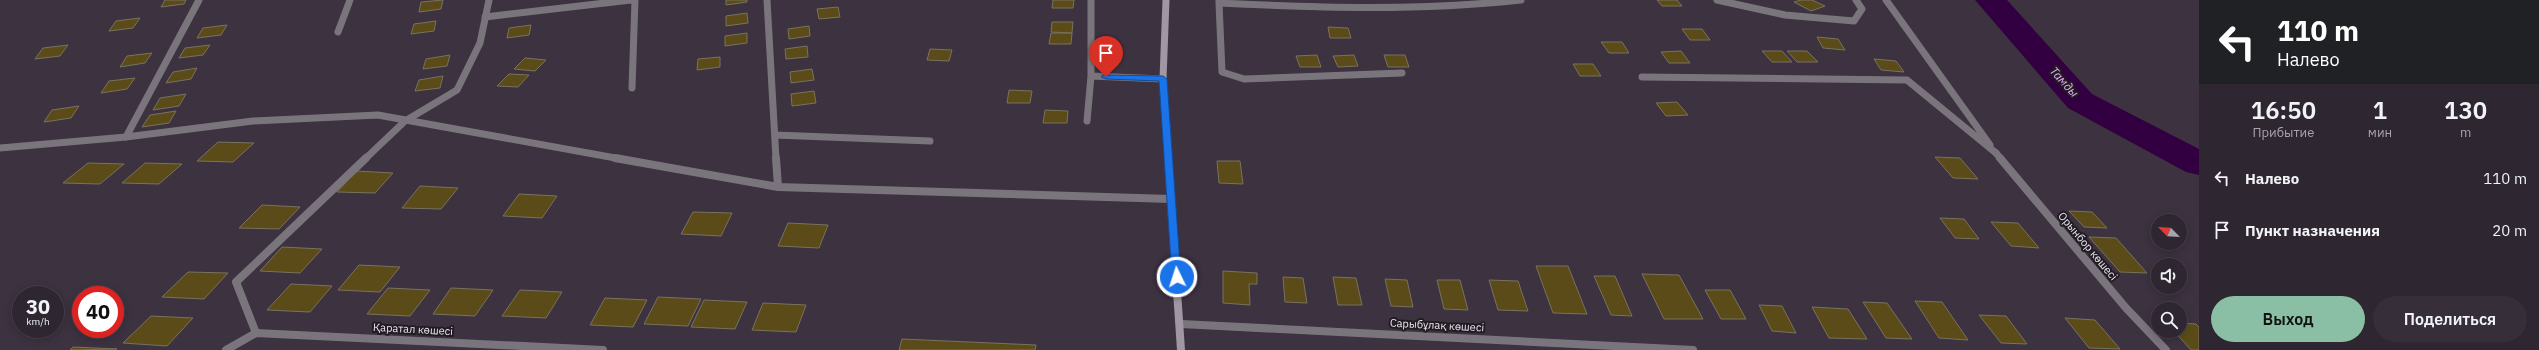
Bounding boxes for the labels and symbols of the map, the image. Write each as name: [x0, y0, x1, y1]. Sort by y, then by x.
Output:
pin: [1089, 36, 1123, 77]
water label: Тамды: [2047, 63, 2082, 100]
street label: Орынбор көшесі: [2055, 209, 2121, 283]
north arrow: [2151, 214, 2187, 250]
position arrow: [1156, 256, 1198, 298]
speed limit sign: 40: [72, 286, 124, 338]
street label: Сарыбұлақ көшесі: [1390, 316, 1484, 334]
street label: Қаратал көшесі: [373, 320, 453, 338]

